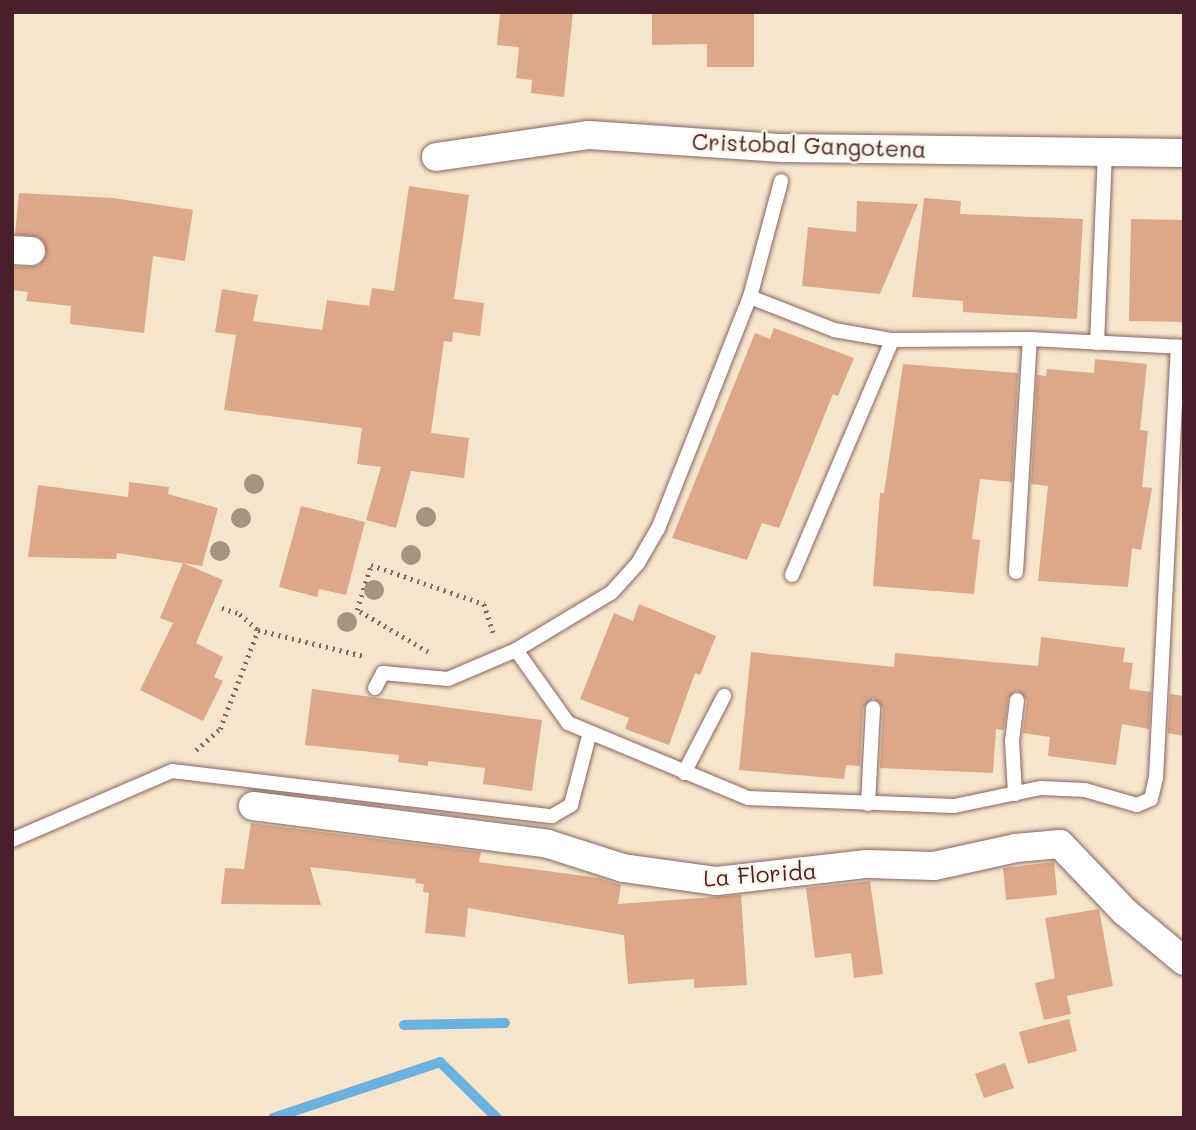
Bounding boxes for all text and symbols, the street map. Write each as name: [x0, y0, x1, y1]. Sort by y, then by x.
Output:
street label: Cristobal Gangotena: [691, 127, 927, 163]
street label: La Florida: [702, 856, 818, 892]

